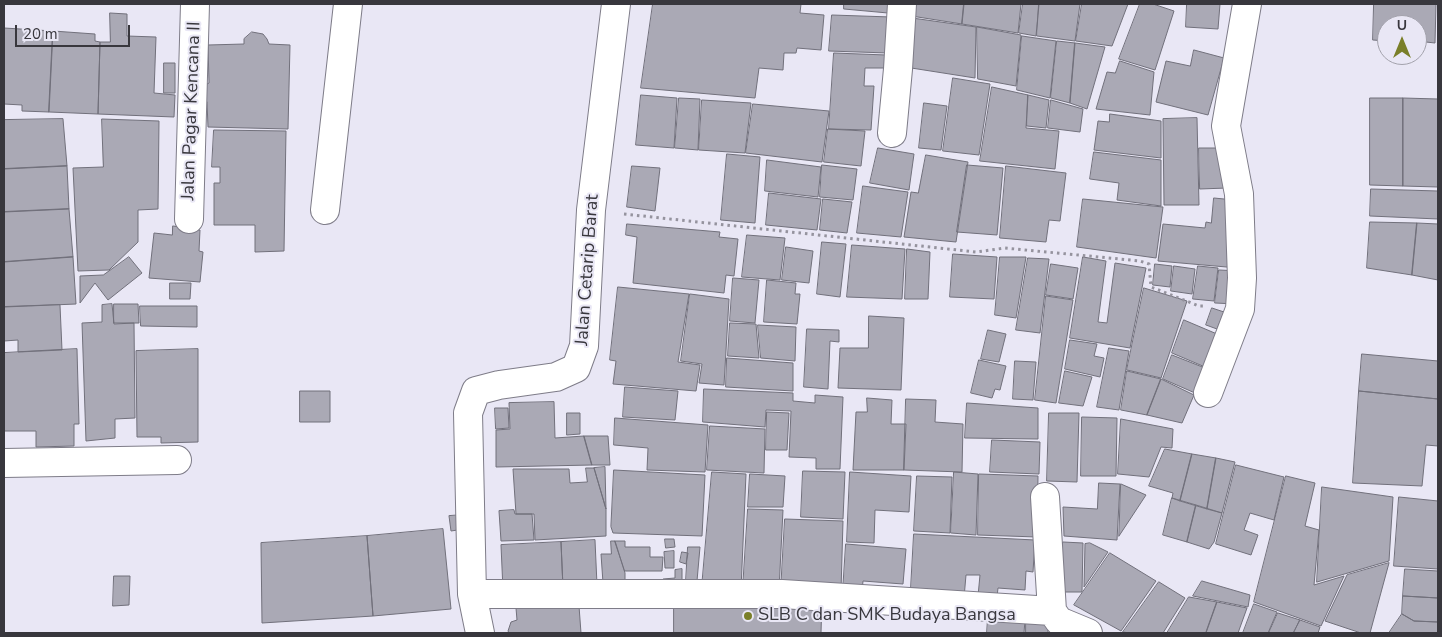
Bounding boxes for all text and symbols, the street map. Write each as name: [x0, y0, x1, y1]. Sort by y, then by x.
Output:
scale bar: [18, 15, 132, 47]
north arrow: [1377, 15, 1427, 65]
text: U: [1397, 16, 1407, 35]
street label: Jalan Pagar Kencana II: [178, 21, 206, 201]
text: 20 m: [23, 24, 58, 44]
street label: Jalan Cetarip Barat: [572, 194, 604, 346]
place label: SLB C dan SMK Budaya Bangsa: [758, 605, 1016, 627]
marker: SLB C dan SMK Budaya Bangsa: [742, 610, 754, 622]

